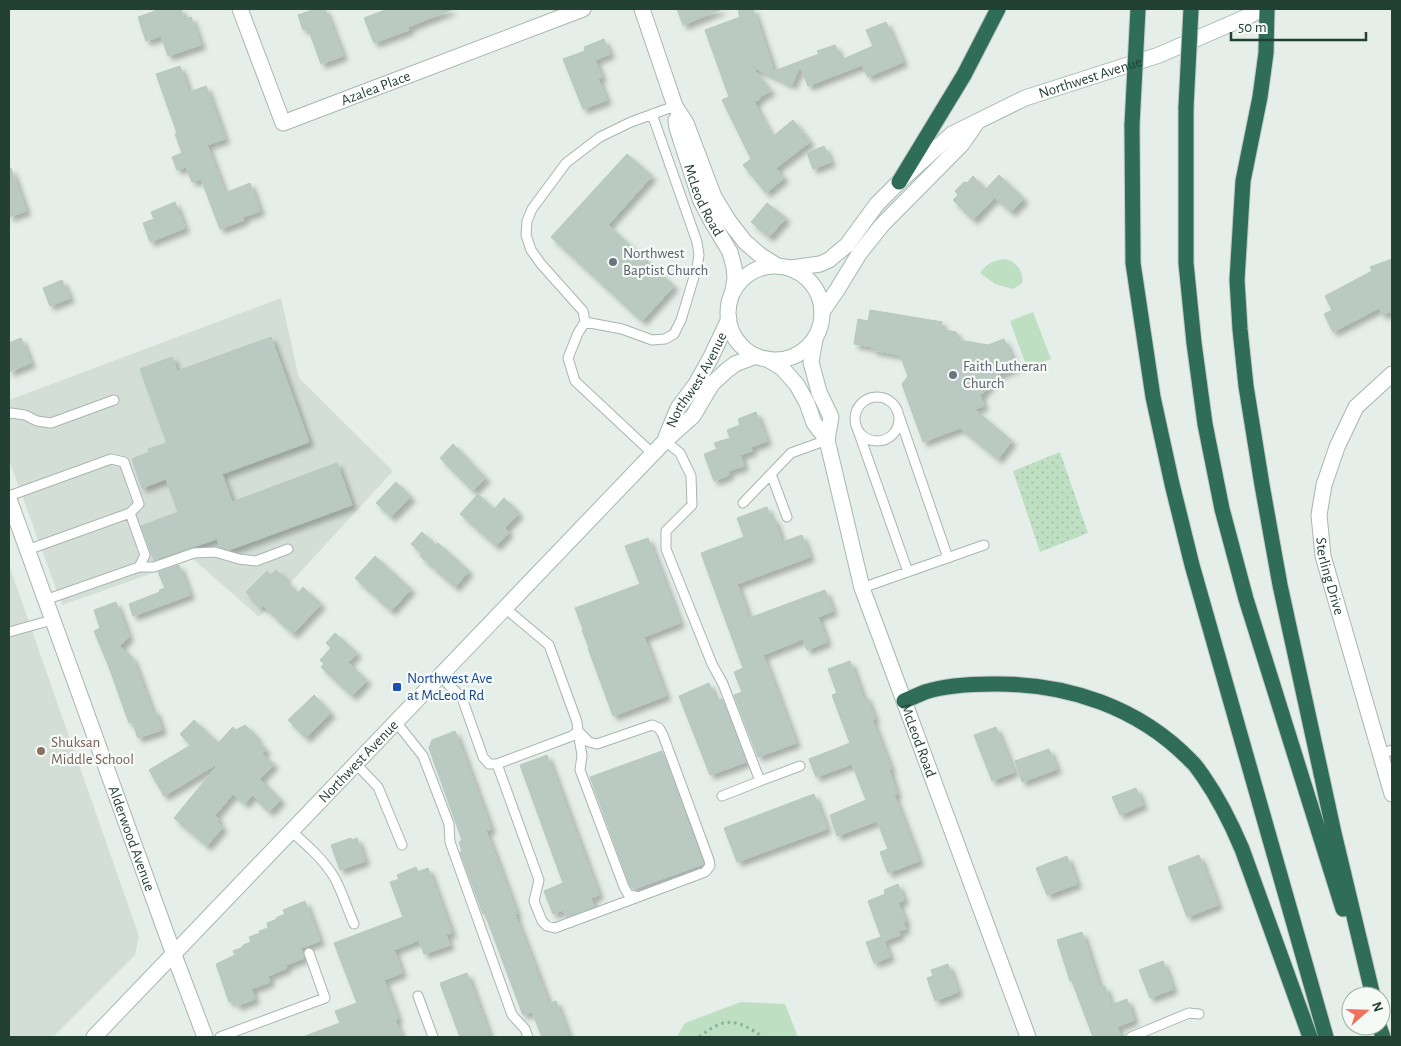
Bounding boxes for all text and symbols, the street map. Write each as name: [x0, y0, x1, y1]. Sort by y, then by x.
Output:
scale bar: [1231, 10, 1366, 42]
text: 50 m: [1238, 20, 1267, 35]
street label: Northwest Avenue: [1037, 54, 1144, 101]
street label: Azalea Place: [339, 68, 413, 108]
street label: McLeod Road: [681, 162, 726, 239]
place label: Northwest Baptist Church: [623, 246, 708, 278]
marker: Northwest Baptist Church: [607, 256, 619, 268]
street label: Northwest Avenue: [664, 330, 730, 430]
place label: Faith Lutheran Church: [963, 359, 1047, 391]
marker: Faith Lutheran Church: [947, 369, 959, 381]
street label: Sterling Drive: [1313, 537, 1347, 617]
place label: Northwest Ave at McLeod Rd: [407, 671, 492, 703]
marker: Northwest Ave at McLeod Rd: [391, 681, 403, 693]
street label: McLeod Road: [898, 702, 939, 780]
street label: Northwest Avenue: [316, 717, 401, 806]
place label: Shuksan Middle School: [51, 735, 134, 767]
marker: Shuksan Middle School: [35, 745, 47, 757]
street label: Alderwood Avenue: [105, 784, 157, 893]
north arrow: [1341, 986, 1391, 1036]
text: N: [1369, 1000, 1386, 1014]

